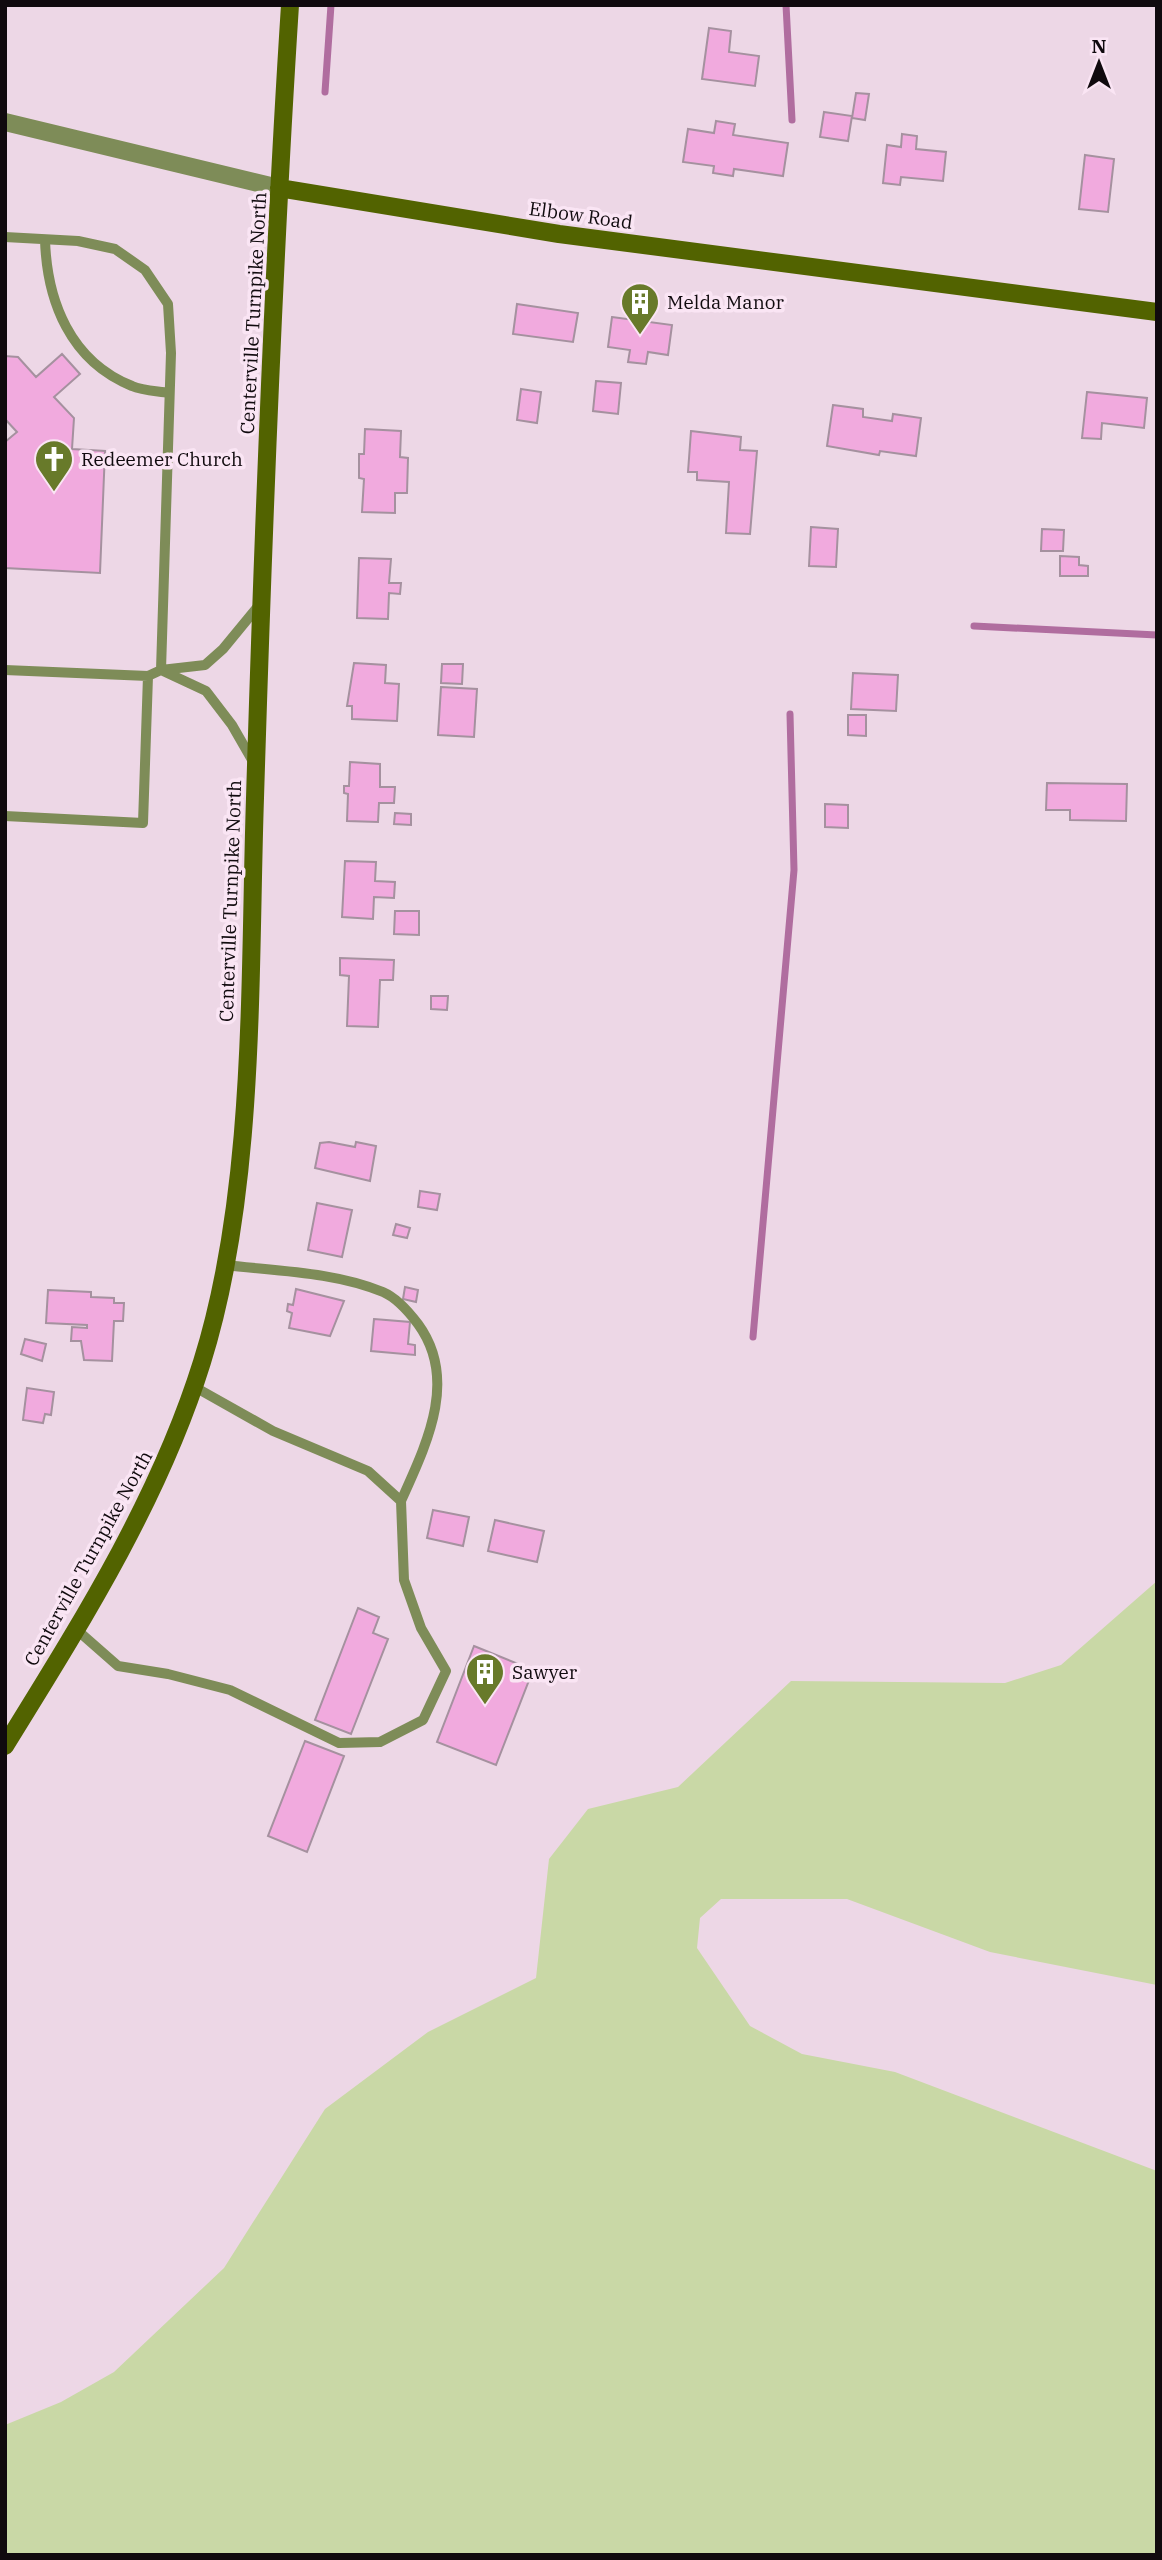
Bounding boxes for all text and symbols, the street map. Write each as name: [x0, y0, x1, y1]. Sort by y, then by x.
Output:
north arrow: [1064, 28, 1134, 98]
text: N: [1091, 34, 1107, 58]
street label: Centerville Turnpike North: [235, 191, 271, 435]
street label: Elbow Road: [528, 196, 634, 234]
building icon: Melda Manor: [619, 281, 661, 336]
place label: Melda Manor: [667, 290, 785, 314]
church icon: Redeemer Church: [33, 438, 75, 493]
place label: Redeemer Church: [81, 447, 243, 471]
street label: Centerville Turnpike North: [214, 779, 246, 1023]
street label: Centerville Turnpike North: [19, 1446, 157, 1670]
building icon: Sawyer: [464, 1651, 506, 1706]
place label: Sawyer: [512, 1660, 578, 1684]

